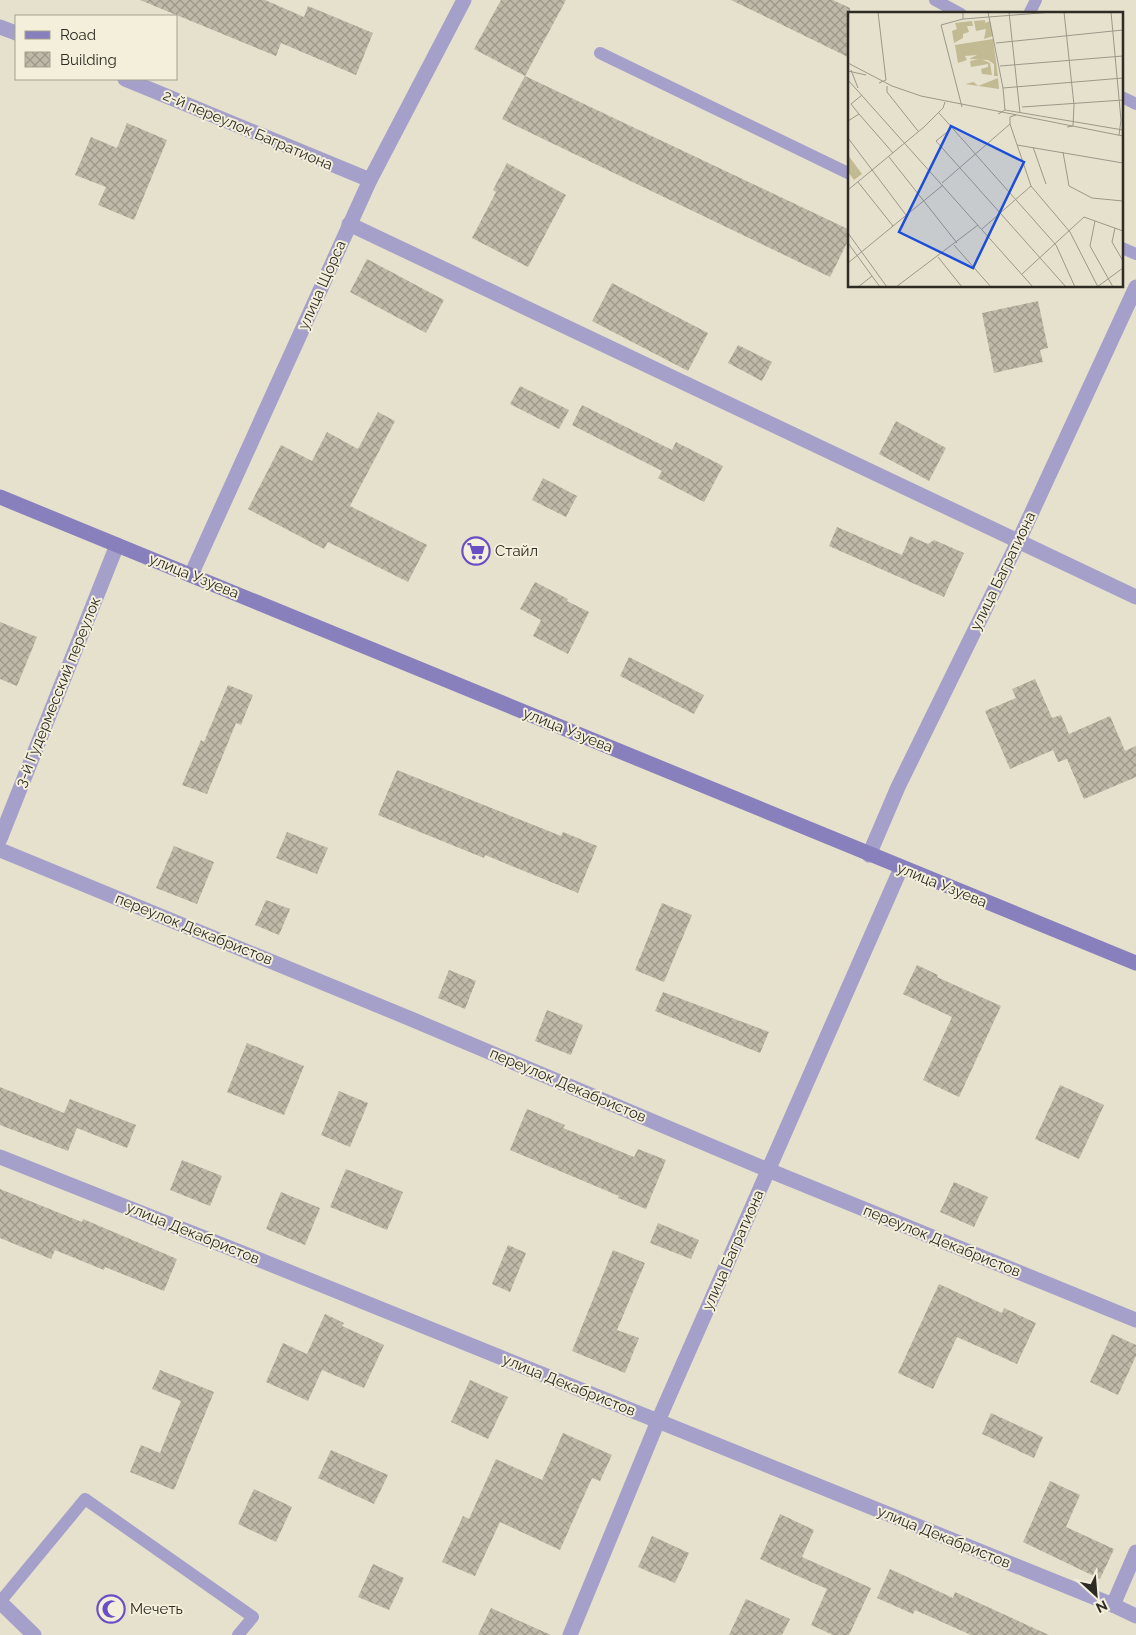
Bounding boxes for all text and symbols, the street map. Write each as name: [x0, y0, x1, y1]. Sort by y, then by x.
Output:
inset map: [848, 12, 1124, 288]
legend: [15, 15, 178, 80]
text: Road: [60, 26, 96, 44]
text: Building: [60, 51, 117, 69]
street label: 2-й переулок Багратиона: [160, 86, 336, 174]
street label: улица Щорса: [294, 238, 350, 332]
street label: улица Багратиона: [967, 509, 1039, 633]
supermarket icon: Стайл: [461, 536, 491, 566]
place label: Стайл: [495, 542, 538, 560]
street label: улица Узуева: [146, 550, 242, 602]
street label: 3-й Гудермесский переулок: [12, 594, 105, 790]
street label: улица Узуева: [520, 704, 616, 756]
street label: улица Узуева: [894, 859, 990, 911]
street label: переулок Декабристов: [113, 889, 275, 969]
street label: переулок Декабристов: [487, 1044, 649, 1126]
street label: улица Багратиона: [698, 1187, 768, 1313]
street label: улица Декабристов: [124, 1198, 262, 1268]
street label: переулок Декабристов: [861, 1201, 1023, 1281]
street label: улица Декабристов: [500, 1350, 638, 1420]
street label: улица Декабристов: [875, 1502, 1013, 1572]
north arrow: [1071, 1570, 1121, 1620]
mosque icon: Мечеть: [96, 1594, 126, 1624]
text: N: [1093, 1597, 1110, 1616]
place label: Мечеть: [130, 1600, 183, 1618]

